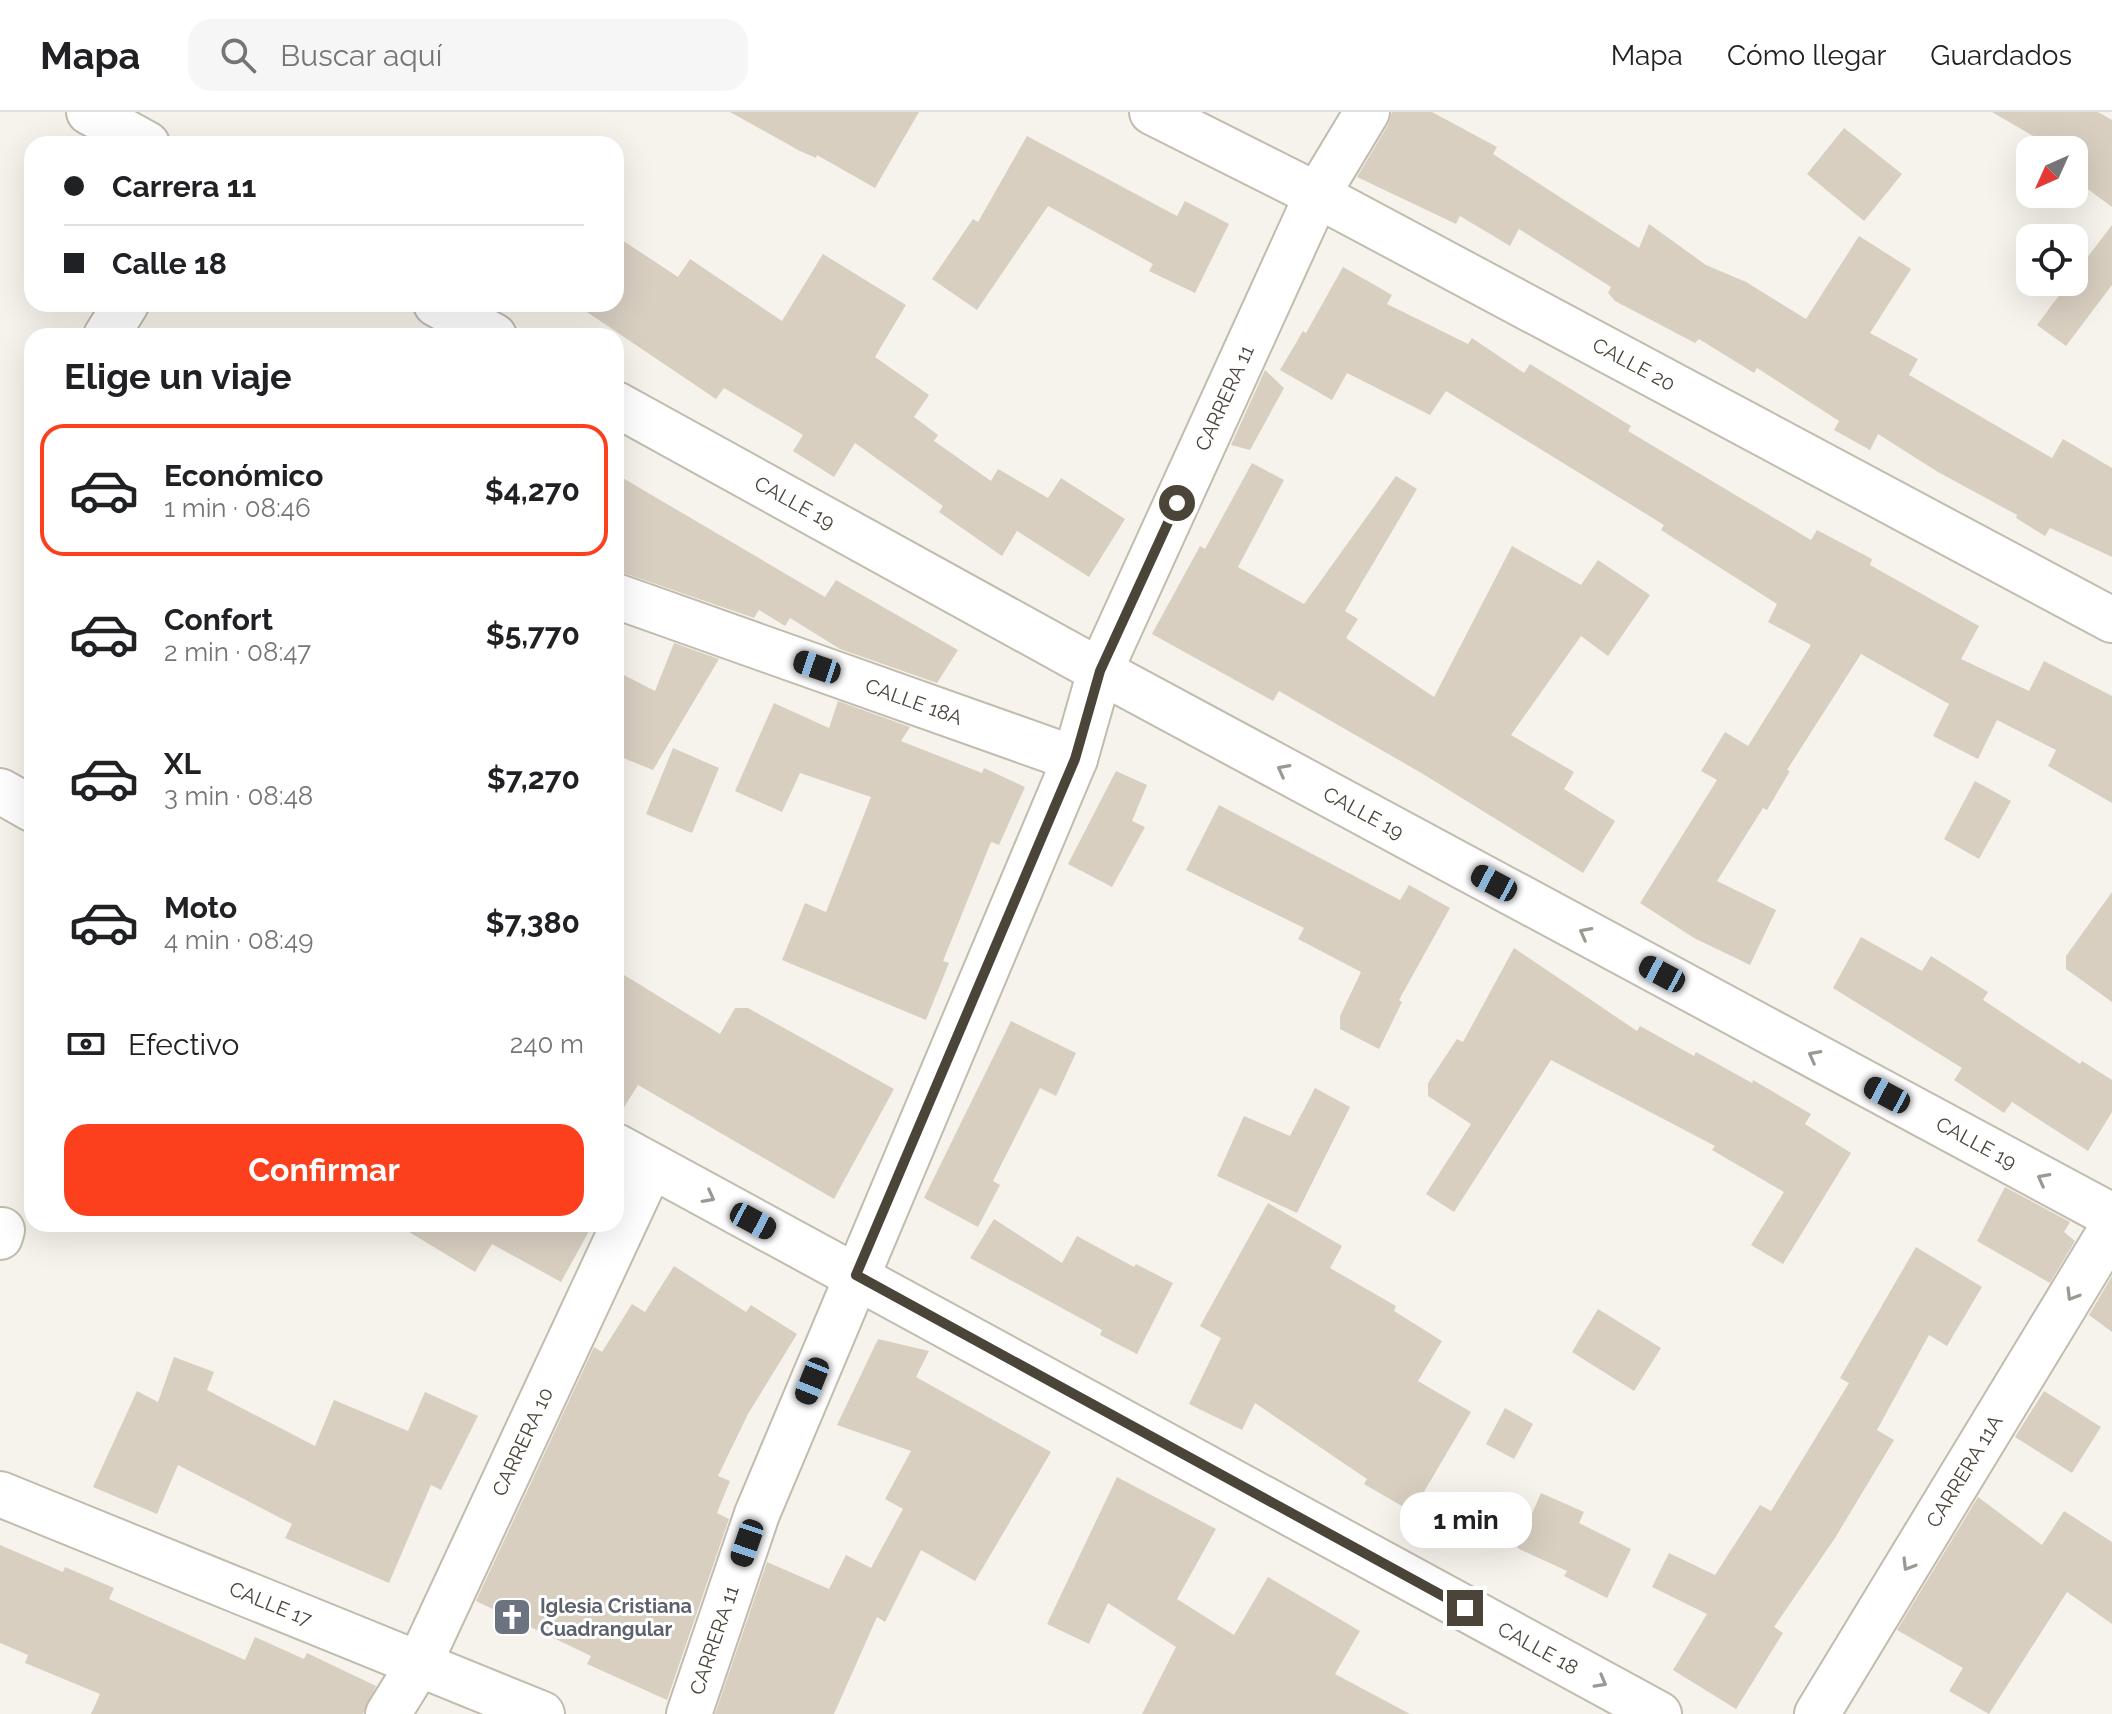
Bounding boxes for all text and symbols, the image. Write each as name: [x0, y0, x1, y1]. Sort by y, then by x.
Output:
search box: [188, 19, 748, 91]
text: Mapa: [40, 33, 140, 78]
icon: search: [216, 33, 260, 77]
text: Buscar aquí: [280, 38, 442, 73]
text: Mapa: [1611, 39, 1683, 72]
text: Cómo llegar: [1727, 39, 1886, 72]
text: Guardados: [1930, 39, 2072, 72]
north arrow: [2016, 136, 2088, 208]
map controls: [2016, 136, 2088, 296]
text: Carrera 11: [112, 169, 256, 204]
button: locate: [2016, 224, 2088, 296]
text: Calle 18: [112, 246, 227, 281]
street label: CALLE 20: [1588, 333, 1679, 396]
street label: CARRERA 11: [1190, 341, 1259, 455]
text: Elige un viaje: [64, 355, 292, 397]
icon: car: [68, 454, 140, 526]
text: Económico: [164, 458, 324, 493]
street label: CALLE 19: [750, 471, 839, 534]
text: $4,270: [485, 473, 580, 508]
route start: [1159, 485, 1195, 521]
text: 1 min · 08:46: [164, 493, 311, 523]
icon: car: [68, 598, 140, 670]
text: Confort: [164, 602, 273, 637]
text: $5,770: [486, 617, 580, 652]
text: 2 min · 08:47: [164, 637, 311, 667]
car: [790, 648, 844, 686]
street label: CALLE 18A: [862, 673, 966, 730]
icon: car: [68, 742, 140, 814]
text: XL: [164, 746, 201, 781]
text: $7,270: [487, 761, 580, 796]
one-way arrow: [1276, 764, 1291, 779]
text: 3 min · 08:48: [164, 781, 313, 811]
street label: CALLE 19: [1319, 781, 1408, 844]
car: [1467, 861, 1521, 905]
icon: car: [68, 886, 140, 958]
text: Moto: [164, 890, 237, 925]
text: $7,380: [486, 905, 580, 940]
text: 4 min · 08:49: [164, 925, 313, 955]
one-way arrow: [1579, 927, 1594, 942]
car: [1635, 952, 1689, 996]
icon: cash: [64, 1022, 108, 1066]
text: Efectivo: [128, 1027, 239, 1062]
text: 240 m: [510, 1029, 584, 1059]
one-way arrow: [1809, 1050, 1823, 1066]
car: [1860, 1073, 1914, 1117]
street label: CALLE 19: [1932, 1111, 2021, 1174]
button: Confirmar: [64, 1124, 584, 1216]
one-way arrow: [2037, 1174, 2052, 1189]
one-way arrow: [701, 1187, 715, 1202]
car: [726, 1199, 780, 1243]
one-way arrow: [2066, 1286, 2081, 1301]
car: [792, 1354, 832, 1408]
street label: CARRERA 10: [487, 1384, 558, 1500]
street label: CARRERA 11A: [1921, 1410, 2008, 1532]
callout: 1 min: [1399, 1492, 1531, 1548]
text: 1 min: [1433, 1505, 1499, 1535]
car: [728, 1516, 766, 1570]
one-way arrow: [1902, 1556, 1917, 1571]
street label: CALLE 17: [226, 1576, 316, 1631]
street label: CARRERA 11: [684, 1582, 744, 1698]
route end: [1447, 1590, 1483, 1626]
place label: Iglesia Cristiana Cuadrangular: [540, 1594, 692, 1641]
church icon: Iglesia Cristiana Cuadrangular: [491, 1596, 533, 1638]
street label: CALLE 18: [1494, 1617, 1583, 1680]
one-way arrow: [1593, 1673, 1608, 1688]

